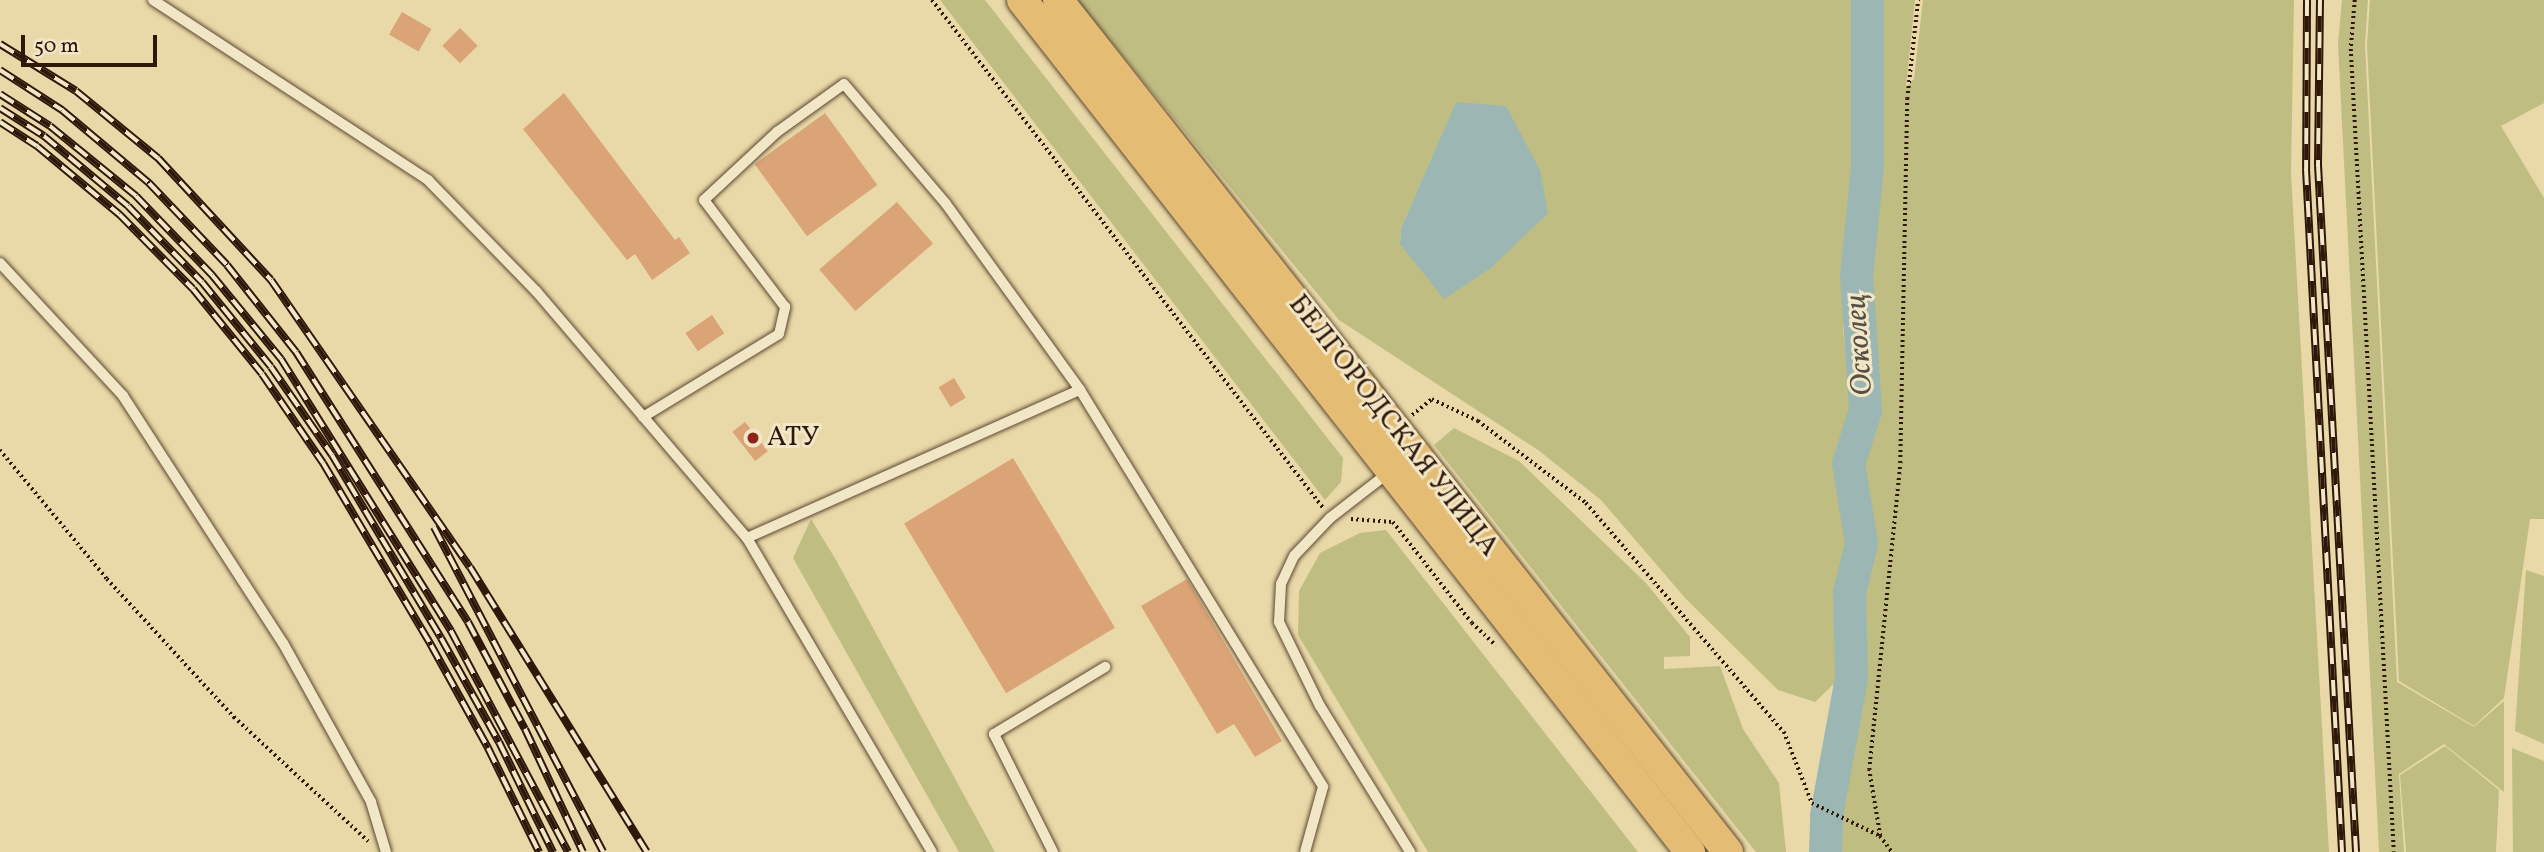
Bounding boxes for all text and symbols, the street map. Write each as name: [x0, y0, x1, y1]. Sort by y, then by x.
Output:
scale bar: [24, 21, 161, 65]
text: 50 m: [34, 32, 79, 61]
street label: БЕЛГОРОДСКАЯ УЛИЦА: [1280, 289, 1506, 563]
water label: Осколец: [1839, 293, 1881, 397]
place label: АТУ: [767, 421, 819, 455]
marker: АТУ: [745, 430, 761, 446]

